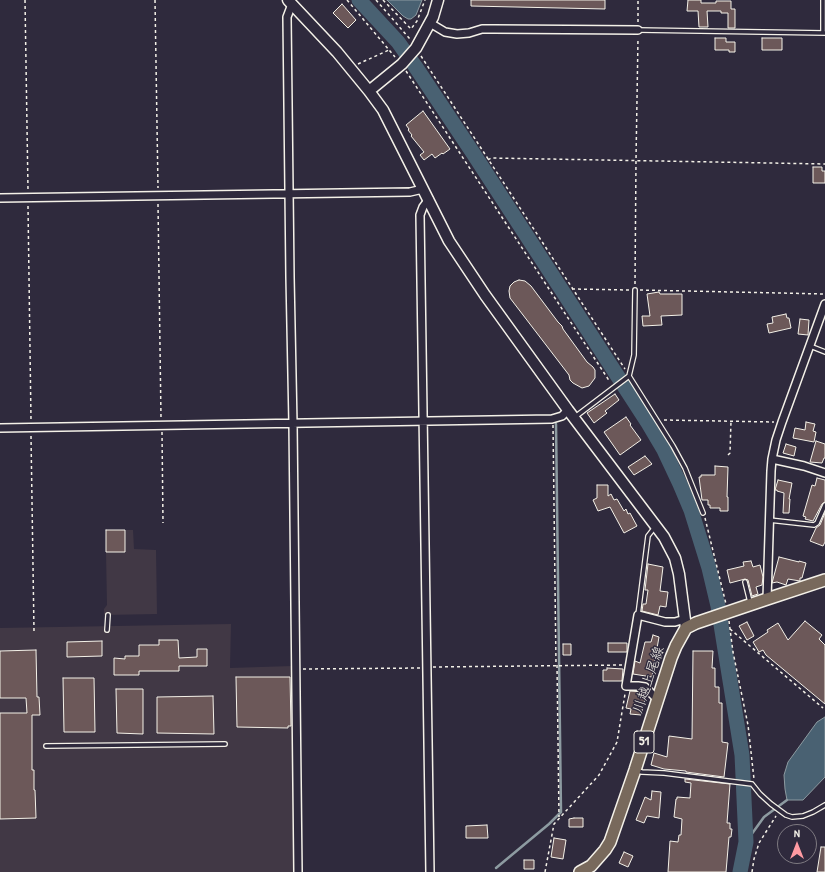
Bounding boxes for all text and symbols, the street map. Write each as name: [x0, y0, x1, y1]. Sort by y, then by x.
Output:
street label: 川越上尾線: [630, 644, 668, 716]
road number: 51: [634, 731, 654, 753]
north arrow: [777, 824, 817, 864]
text: N: [794, 826, 800, 840]

